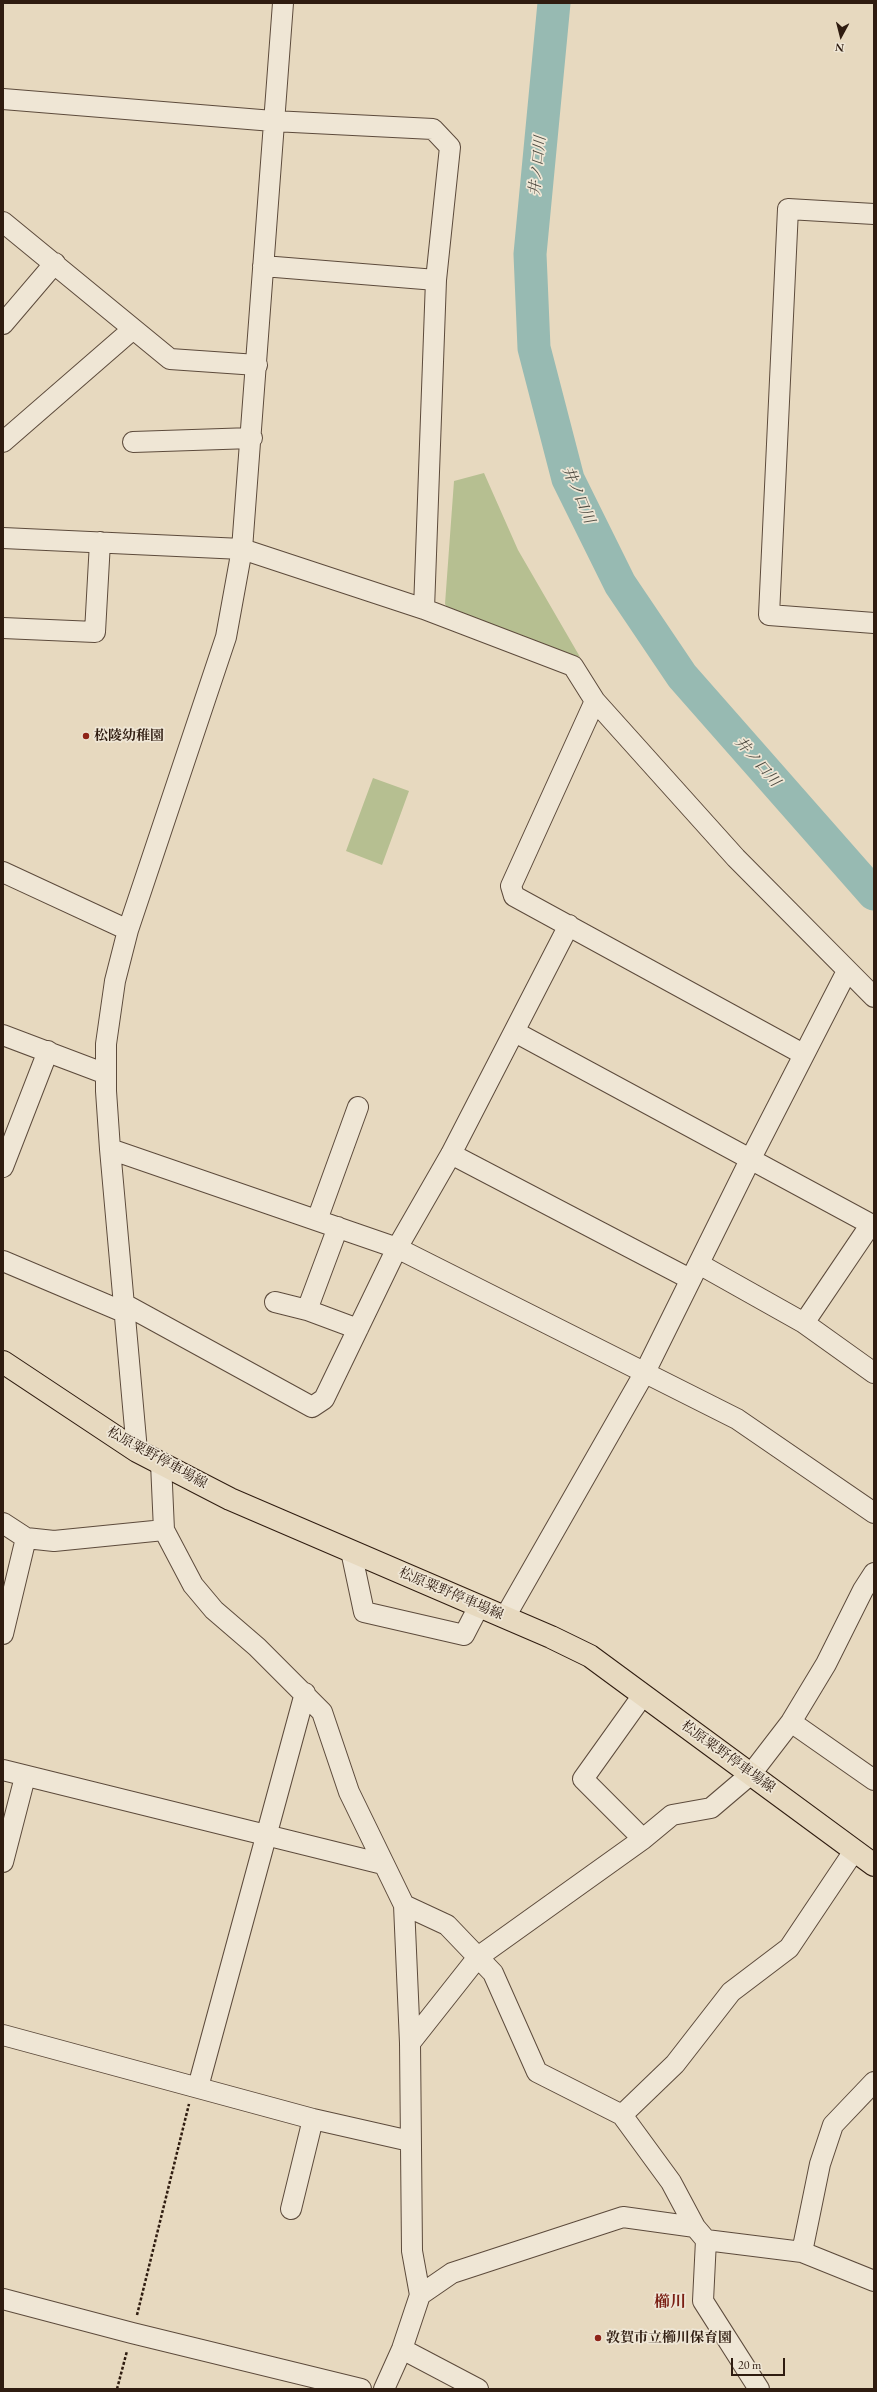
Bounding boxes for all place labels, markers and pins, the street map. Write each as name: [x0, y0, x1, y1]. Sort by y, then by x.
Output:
place label: 松陵幼稚園: [94, 728, 164, 744]
marker: 松陵幼稚園: [81, 731, 91, 741]
place label: 敦賀市立櫛川保育園: [606, 2330, 732, 2346]
marker: 敦賀市立櫛川保育園: [593, 2333, 603, 2343]

